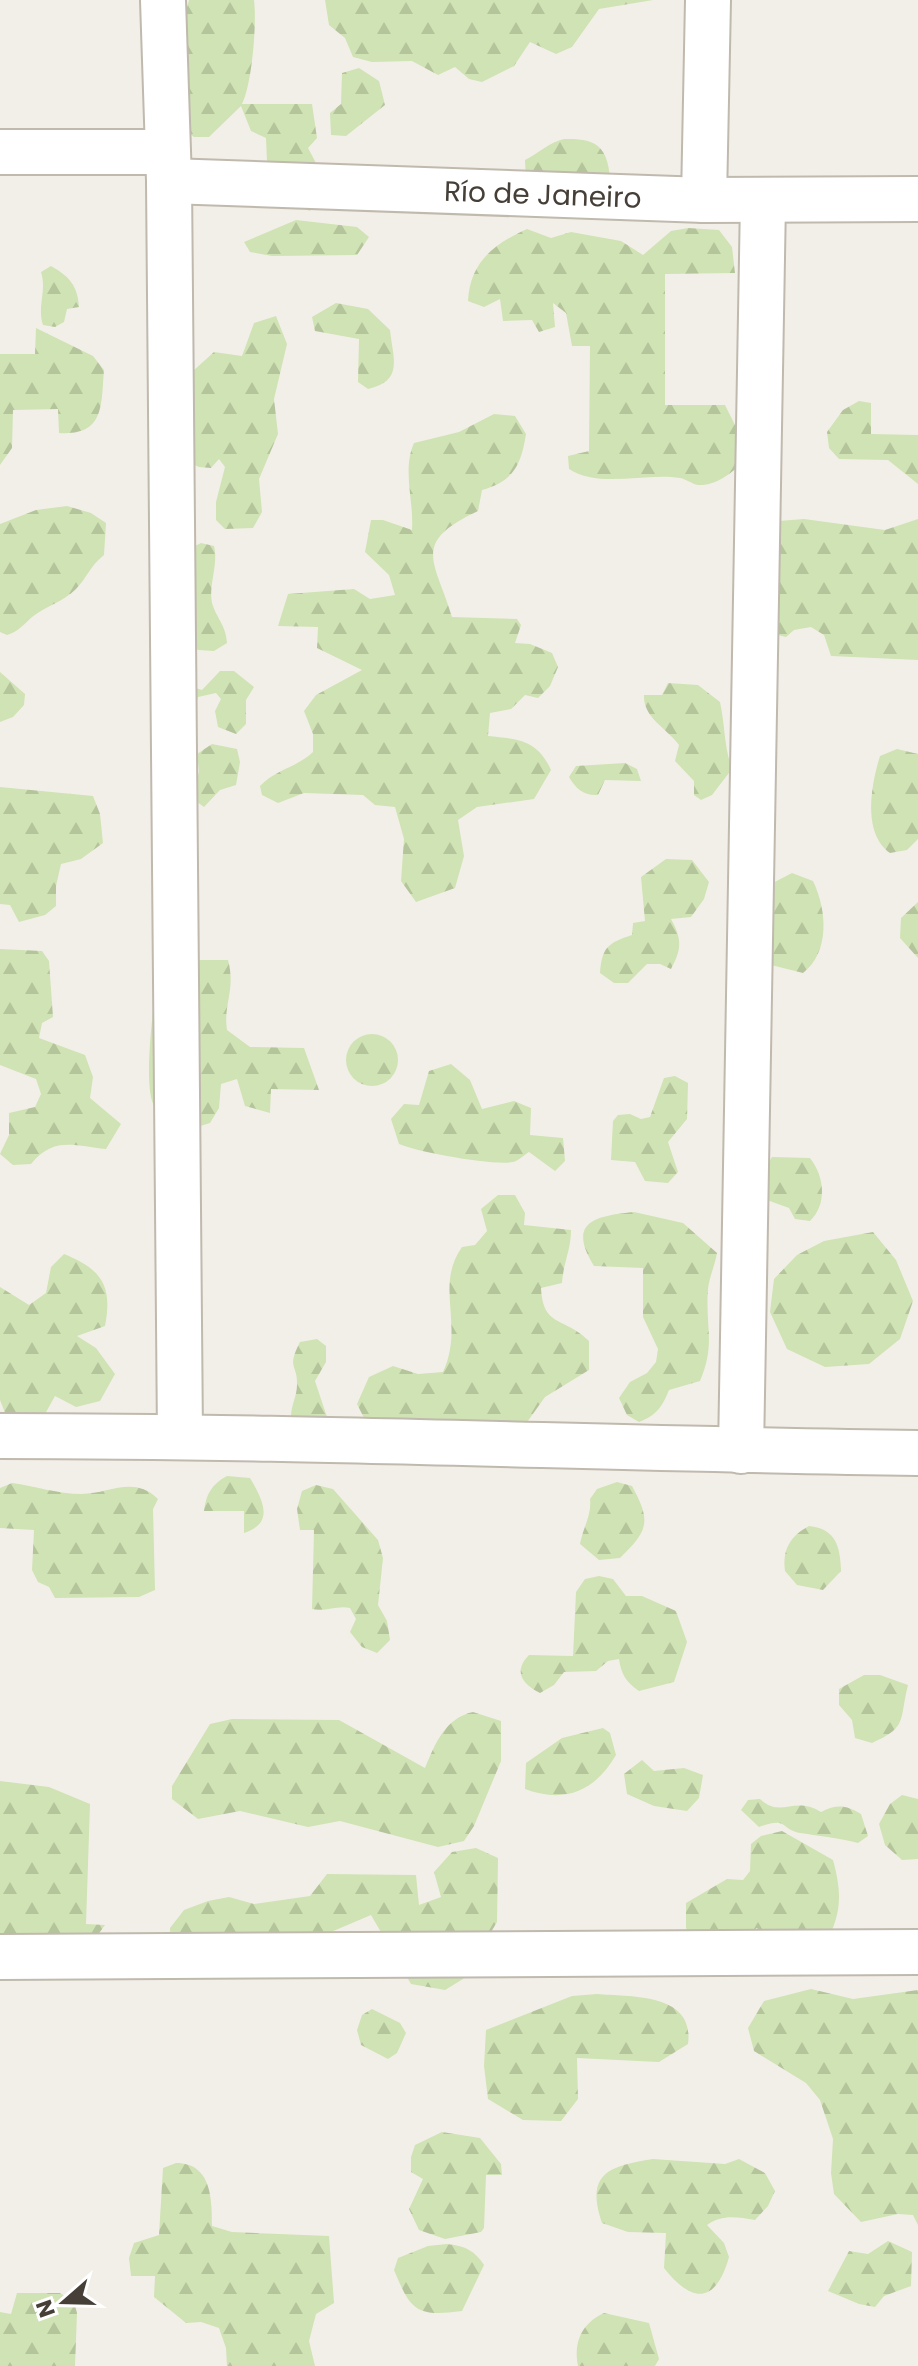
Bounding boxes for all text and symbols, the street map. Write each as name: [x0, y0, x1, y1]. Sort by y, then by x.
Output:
street label: Río de Janeiro: [443, 171, 642, 217]
north arrow: [24, 2262, 104, 2342]
text: N: [28, 2296, 63, 2322]

